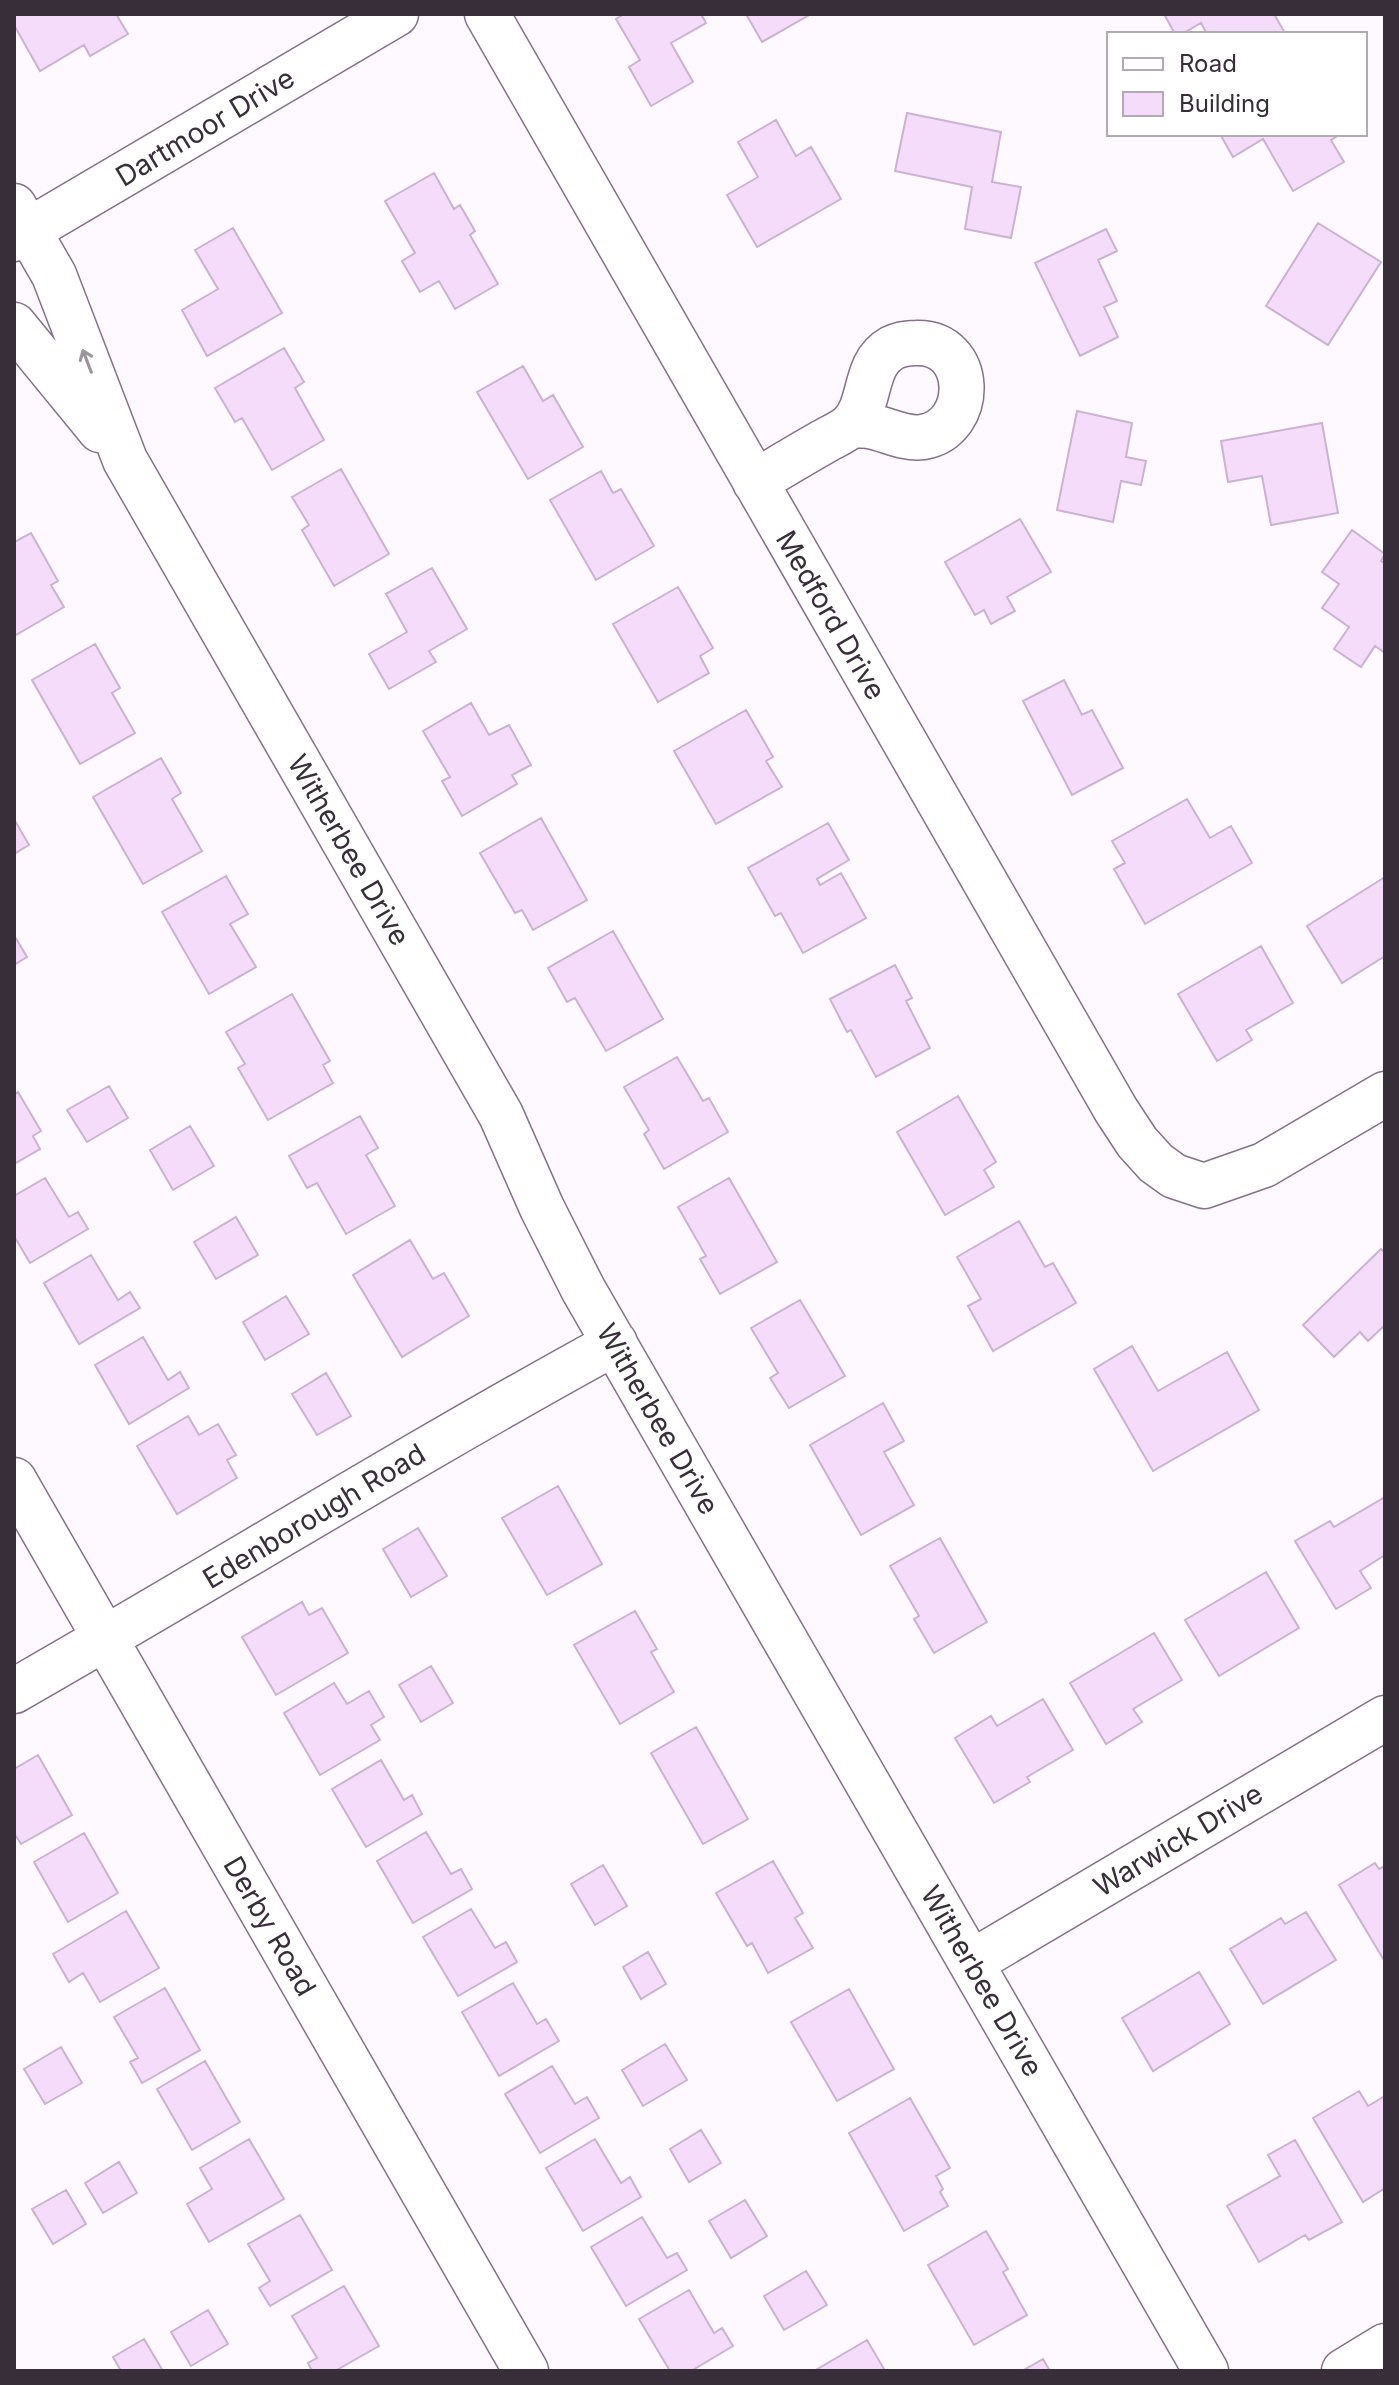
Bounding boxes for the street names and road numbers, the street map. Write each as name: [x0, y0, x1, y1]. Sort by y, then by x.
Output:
street label: Dartmoor Drive: [110, 60, 300, 194]
street label: Medford Drive: [769, 524, 893, 706]
street label: Witherbee Drive: [281, 749, 417, 951]
street label: Witherbee Drive: [590, 1318, 726, 1520]
street label: Edenborough Road: [197, 1436, 431, 1596]
street label: Warwick Drive: [1087, 1776, 1269, 1904]
street label: Derby Road: [216, 1850, 324, 2002]
street label: Witherbee Drive: [914, 1880, 1050, 2082]

